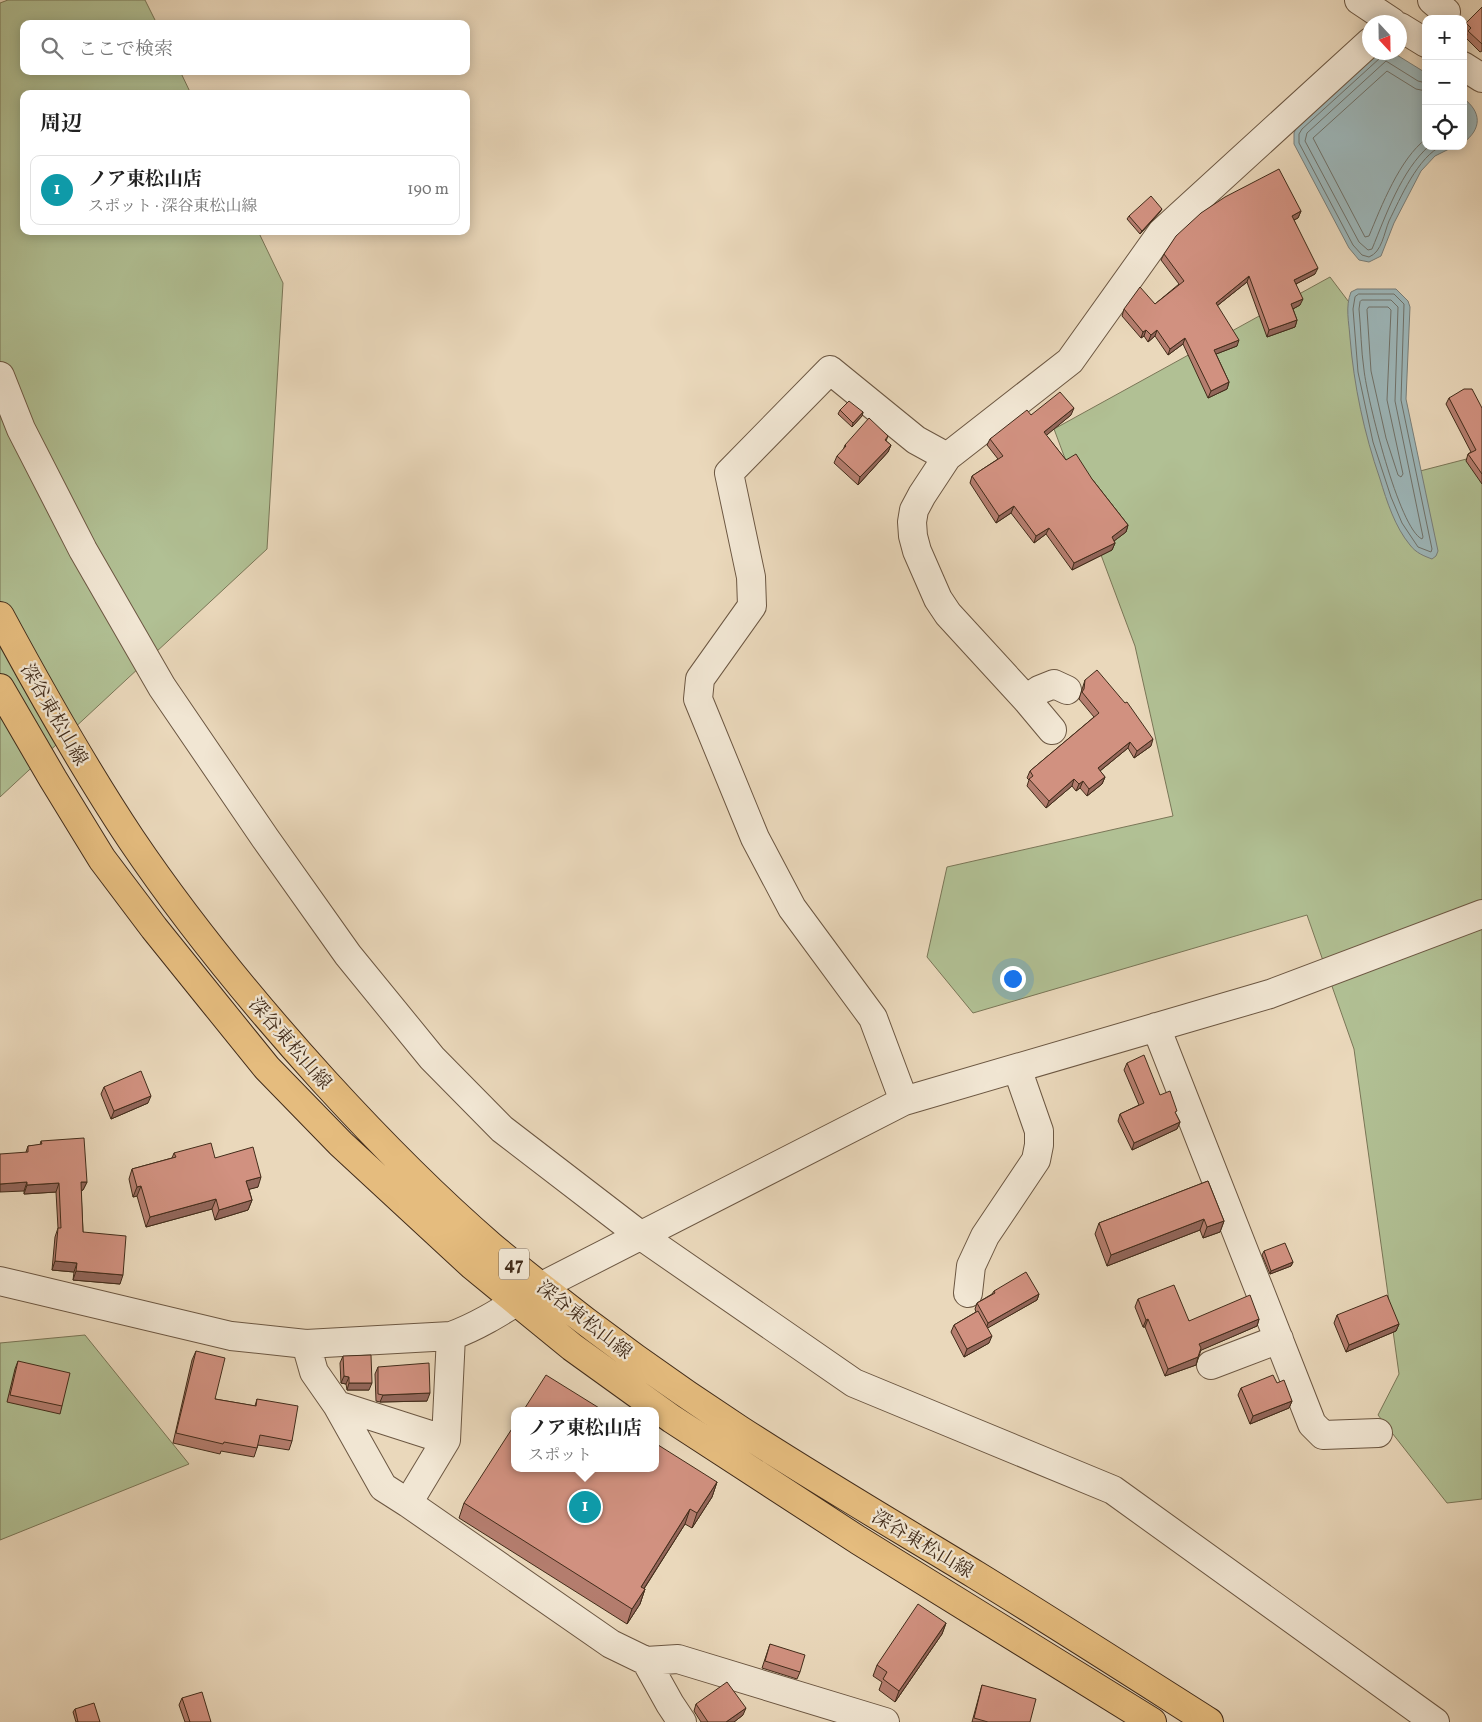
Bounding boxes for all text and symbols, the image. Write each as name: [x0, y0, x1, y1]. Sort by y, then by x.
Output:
north arrow: [1362, 15, 1407, 60]
map controls: [1422, 15, 1467, 150]
button: +: [1422, 15, 1467, 60]
search box: [20, 20, 470, 75]
icon: search: [38, 34, 66, 62]
text: ここで検索: [78, 37, 173, 63]
button: −: [1422, 60, 1467, 105]
button: locate: [1422, 105, 1467, 150]
text: 周辺: [40, 110, 82, 139]
text: ノア東松山店: [88, 167, 202, 193]
text: 1: [54, 179, 60, 201]
text: 190 m: [407, 179, 449, 201]
text: スポット · 深谷東松山線: [88, 196, 258, 218]
street label: 深谷東松山線: [14, 659, 93, 771]
your location: [1000, 966, 1026, 992]
street label: 深谷東松山線: [242, 993, 337, 1096]
road number: 47: [499, 1248, 529, 1280]
street label: 深谷東松山線: [531, 1275, 637, 1366]
popup: [511, 1407, 659, 1472]
text: ノア東松山店: [528, 1416, 642, 1442]
text: スポット: [528, 1445, 592, 1467]
pin: 1: [569, 1488, 601, 1526]
street label: 深谷東松山線: [866, 1504, 978, 1585]

